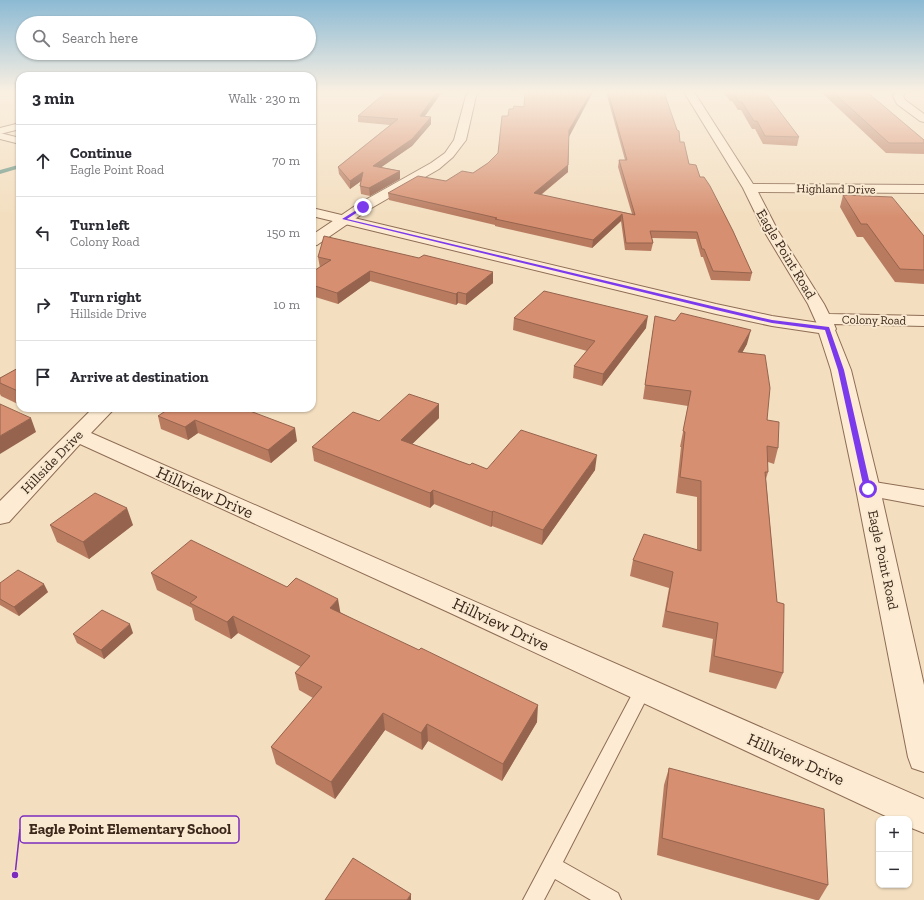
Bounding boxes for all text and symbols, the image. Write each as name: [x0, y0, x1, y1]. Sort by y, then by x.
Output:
search box: [16, 16, 316, 60]
icon: search: [30, 27, 52, 49]
text: Search here: [62, 29, 138, 47]
text: 3 min: [32, 88, 74, 108]
text: Walk · 230 m: [228, 91, 300, 106]
text: Continue: [70, 144, 132, 162]
icon: ahead: [32, 150, 54, 172]
text: 70 m: [272, 153, 300, 168]
text: Eagle Point Road: [70, 162, 164, 177]
street label: Highland Drive: [796, 181, 876, 197]
route end: [354, 198, 372, 216]
street label: Eagle Point Road: [753, 206, 820, 302]
text: Turn left: [70, 216, 130, 234]
icon: left: [32, 222, 54, 244]
text: 150 m: [267, 225, 300, 240]
text: Colony Road: [70, 234, 140, 249]
text: Turn right: [70, 288, 141, 306]
icon: right: [32, 294, 54, 316]
text: 10 m: [273, 297, 300, 312]
text: Hillside Drive: [70, 306, 147, 321]
street label: Colony Road: [842, 312, 907, 328]
icon: arrive: [32, 366, 54, 388]
text: Arrive at destination: [70, 368, 209, 386]
street label: Hillside Drive: [17, 426, 87, 498]
street label: Hillview Drive: [153, 462, 257, 522]
route start: [859, 480, 877, 498]
street label: Eagle Point Road: [864, 509, 902, 612]
street label: Hillview Drive: [450, 593, 552, 655]
street label: Hillview Drive: [744, 729, 848, 789]
callout: Eagle Point Elementary School: [20, 816, 239, 843]
map controls: [876, 816, 912, 888]
button: +: [876, 816, 912, 852]
text: Eagle Point Elementary School: [29, 820, 231, 838]
button: −: [876, 852, 912, 888]

